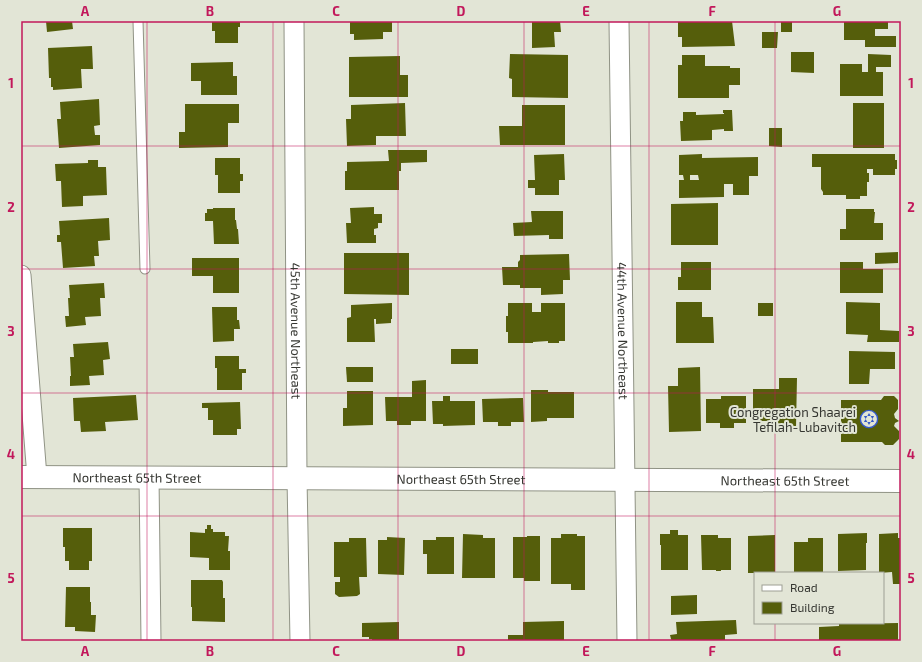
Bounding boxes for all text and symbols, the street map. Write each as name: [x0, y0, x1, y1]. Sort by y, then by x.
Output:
text: A: [81, 3, 90, 19]
text: B: [206, 3, 214, 19]
text: C: [332, 3, 340, 19]
text: D: [457, 3, 466, 19]
text: E: [582, 3, 590, 19]
text: F: [708, 3, 716, 19]
text: G: [833, 3, 841, 19]
text: 1: [8, 75, 14, 91]
text: 1: [908, 75, 914, 91]
text: 2: [7, 199, 15, 215]
text: 2: [907, 199, 915, 215]
street label: 44th Avenue Northeast: [614, 262, 632, 400]
street label: 45th Avenue Northeast: [288, 263, 304, 399]
text: 3: [7, 323, 15, 339]
text: 3: [907, 323, 915, 339]
place label: Congregation Shaarei Tefilah-Lubavitch: [730, 404, 856, 435]
synagogue icon: Congregation Shaarei Tefilah-Lubavitch: [859, 409, 879, 429]
text: 4: [7, 446, 15, 462]
text: 4: [907, 446, 915, 462]
street label: Northeast 65th Street: [73, 469, 202, 486]
street label: Northeast 65th Street: [397, 471, 526, 487]
street label: Northeast 65th Street: [721, 472, 850, 489]
text: 5: [7, 570, 15, 586]
text: 5: [907, 570, 915, 586]
legend: [754, 572, 884, 624]
text: Road: [790, 580, 818, 594]
text: Building: [790, 600, 835, 614]
text: A: [81, 643, 90, 659]
text: B: [206, 643, 214, 659]
text: C: [332, 643, 340, 659]
text: D: [457, 643, 466, 659]
text: E: [582, 643, 590, 659]
text: F: [708, 643, 716, 659]
text: G: [833, 643, 841, 659]

